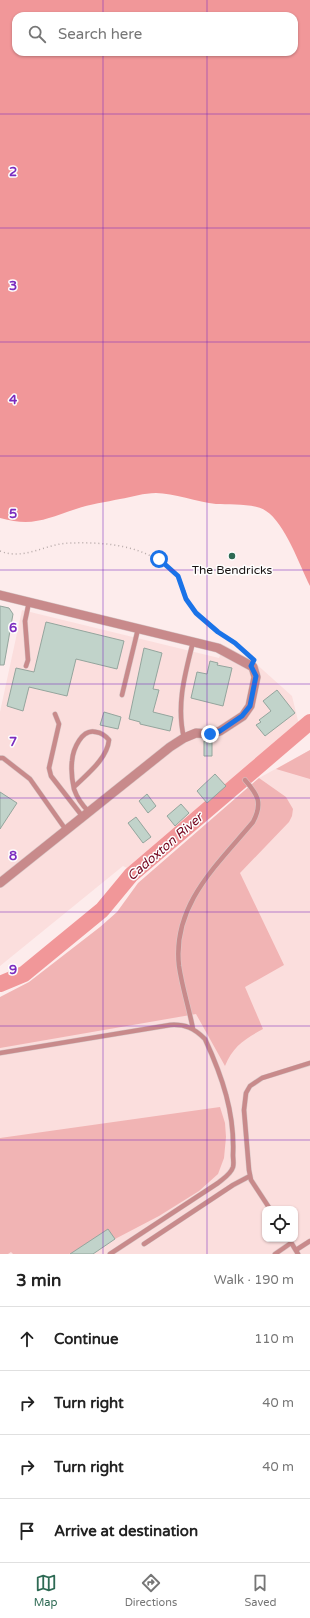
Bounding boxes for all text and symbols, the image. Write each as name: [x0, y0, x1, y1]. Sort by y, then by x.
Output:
search box: [12, 12, 298, 56]
icon: search: [26, 23, 48, 45]
text: Search here: [58, 25, 142, 43]
text: 2: [9, 164, 17, 180]
text: 3: [9, 278, 17, 294]
text: 4: [9, 392, 18, 408]
text: 5: [9, 506, 17, 522]
route start: [150, 550, 168, 568]
marker: The Bendricks: [227, 551, 237, 561]
place label: The Bendricks: [192, 563, 273, 577]
text: 6: [9, 620, 17, 636]
route end: [201, 725, 219, 743]
text: 7: [9, 734, 17, 750]
water label: Cadoxton River: [124, 808, 208, 884]
text: 8: [9, 848, 17, 864]
text: 9: [9, 962, 17, 978]
map controls: [262, 1206, 298, 1242]
button: locate: [262, 1206, 298, 1242]
text: 3 min: [16, 1270, 61, 1291]
text: Walk · 190 m: [214, 1272, 294, 1288]
icon: ahead: [16, 1328, 38, 1350]
text: Continue: [54, 1330, 118, 1348]
text: 110 m: [254, 1331, 294, 1347]
icon: right: [16, 1392, 38, 1414]
text: Turn right: [54, 1394, 124, 1412]
text: 40 m: [262, 1395, 294, 1411]
icon: right: [16, 1456, 38, 1478]
text: Turn right: [54, 1458, 124, 1476]
text: 40 m: [262, 1459, 294, 1475]
icon: arrive: [16, 1520, 38, 1542]
text: Arrive at destination: [54, 1522, 198, 1540]
tab: Map: [34, 1572, 57, 1609]
tab: Directions: [125, 1572, 177, 1609]
tab: Saved: [245, 1572, 276, 1609]

